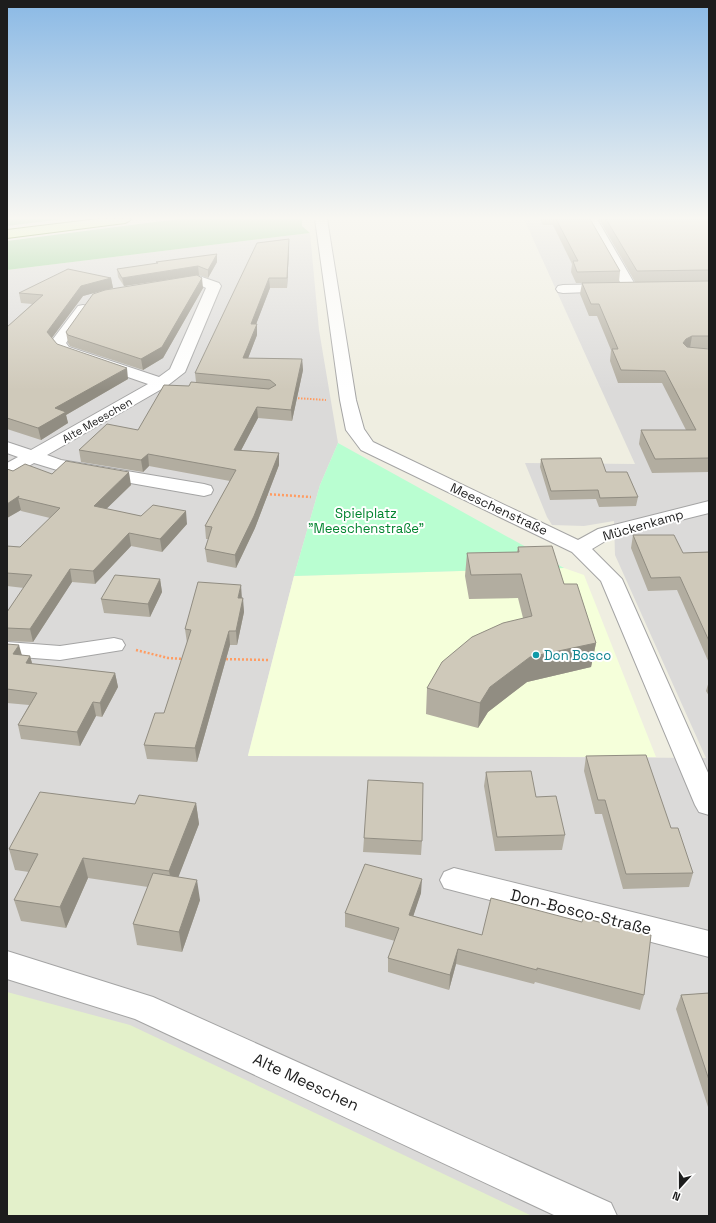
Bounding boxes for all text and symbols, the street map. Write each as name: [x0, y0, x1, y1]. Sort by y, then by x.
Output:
street label: Alte Meeschen: [59, 394, 135, 446]
street label: Meeschenstraße: [448, 479, 550, 539]
park label: Spielplatz "Meeschenstraße": [308, 505, 424, 537]
street label: Mückenkamp: [601, 505, 685, 545]
place label: Don Bosco: [544, 647, 611, 664]
marker: Don Bosco: [531, 650, 541, 660]
street label: Don-Bosco-Straße: [508, 884, 654, 940]
street label: Alte Meeschen: [250, 1048, 362, 1116]
north arrow: [660, 1167, 700, 1207]
text: N: [670, 1188, 682, 1204]

